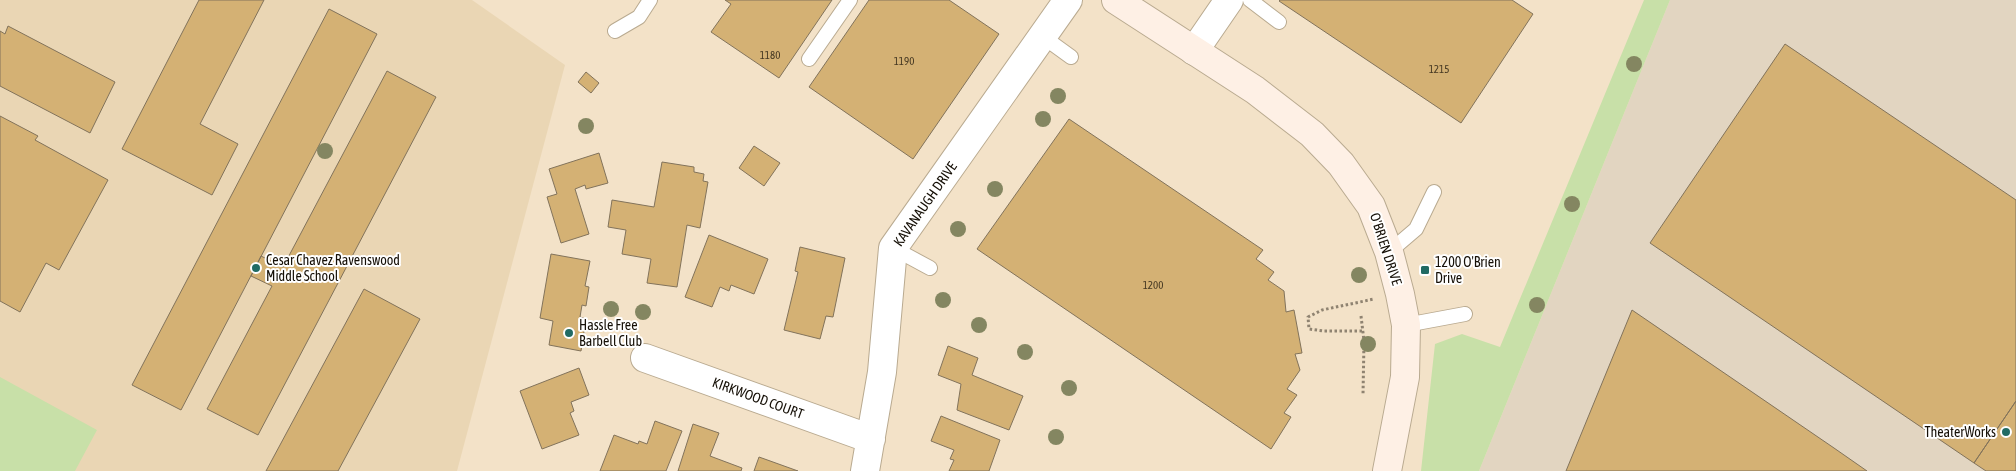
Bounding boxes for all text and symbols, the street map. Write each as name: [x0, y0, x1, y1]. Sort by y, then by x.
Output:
house number: 1180: [760, 49, 780, 61]
house number: 1190: [894, 55, 914, 67]
house number: 1215: [1429, 63, 1449, 75]
street label: KAVANAUGH DRIVE: [890, 159, 960, 249]
street label: O'BRIEN DRIVE: [1367, 211, 1405, 287]
place label: Cesar Chavez Ravenswood Middle School: [266, 252, 400, 284]
place label: 1200 O'Brien Drive: [1435, 254, 1501, 286]
marker: Cesar Chavez Ravenswood Middle School: [250, 262, 262, 274]
marker: 1200 O'Brien Drive: [1419, 264, 1431, 276]
house number: 1200: [1143, 279, 1163, 291]
place label: Hassle Free Barbell Club: [579, 317, 642, 349]
marker: Hassle Free Barbell Club: [563, 327, 575, 339]
street label: KIRKWOOD COURT: [710, 374, 806, 422]
place label: TheaterWorks: [1925, 424, 1996, 440]
marker: TheaterWorks: [2000, 426, 2012, 438]

